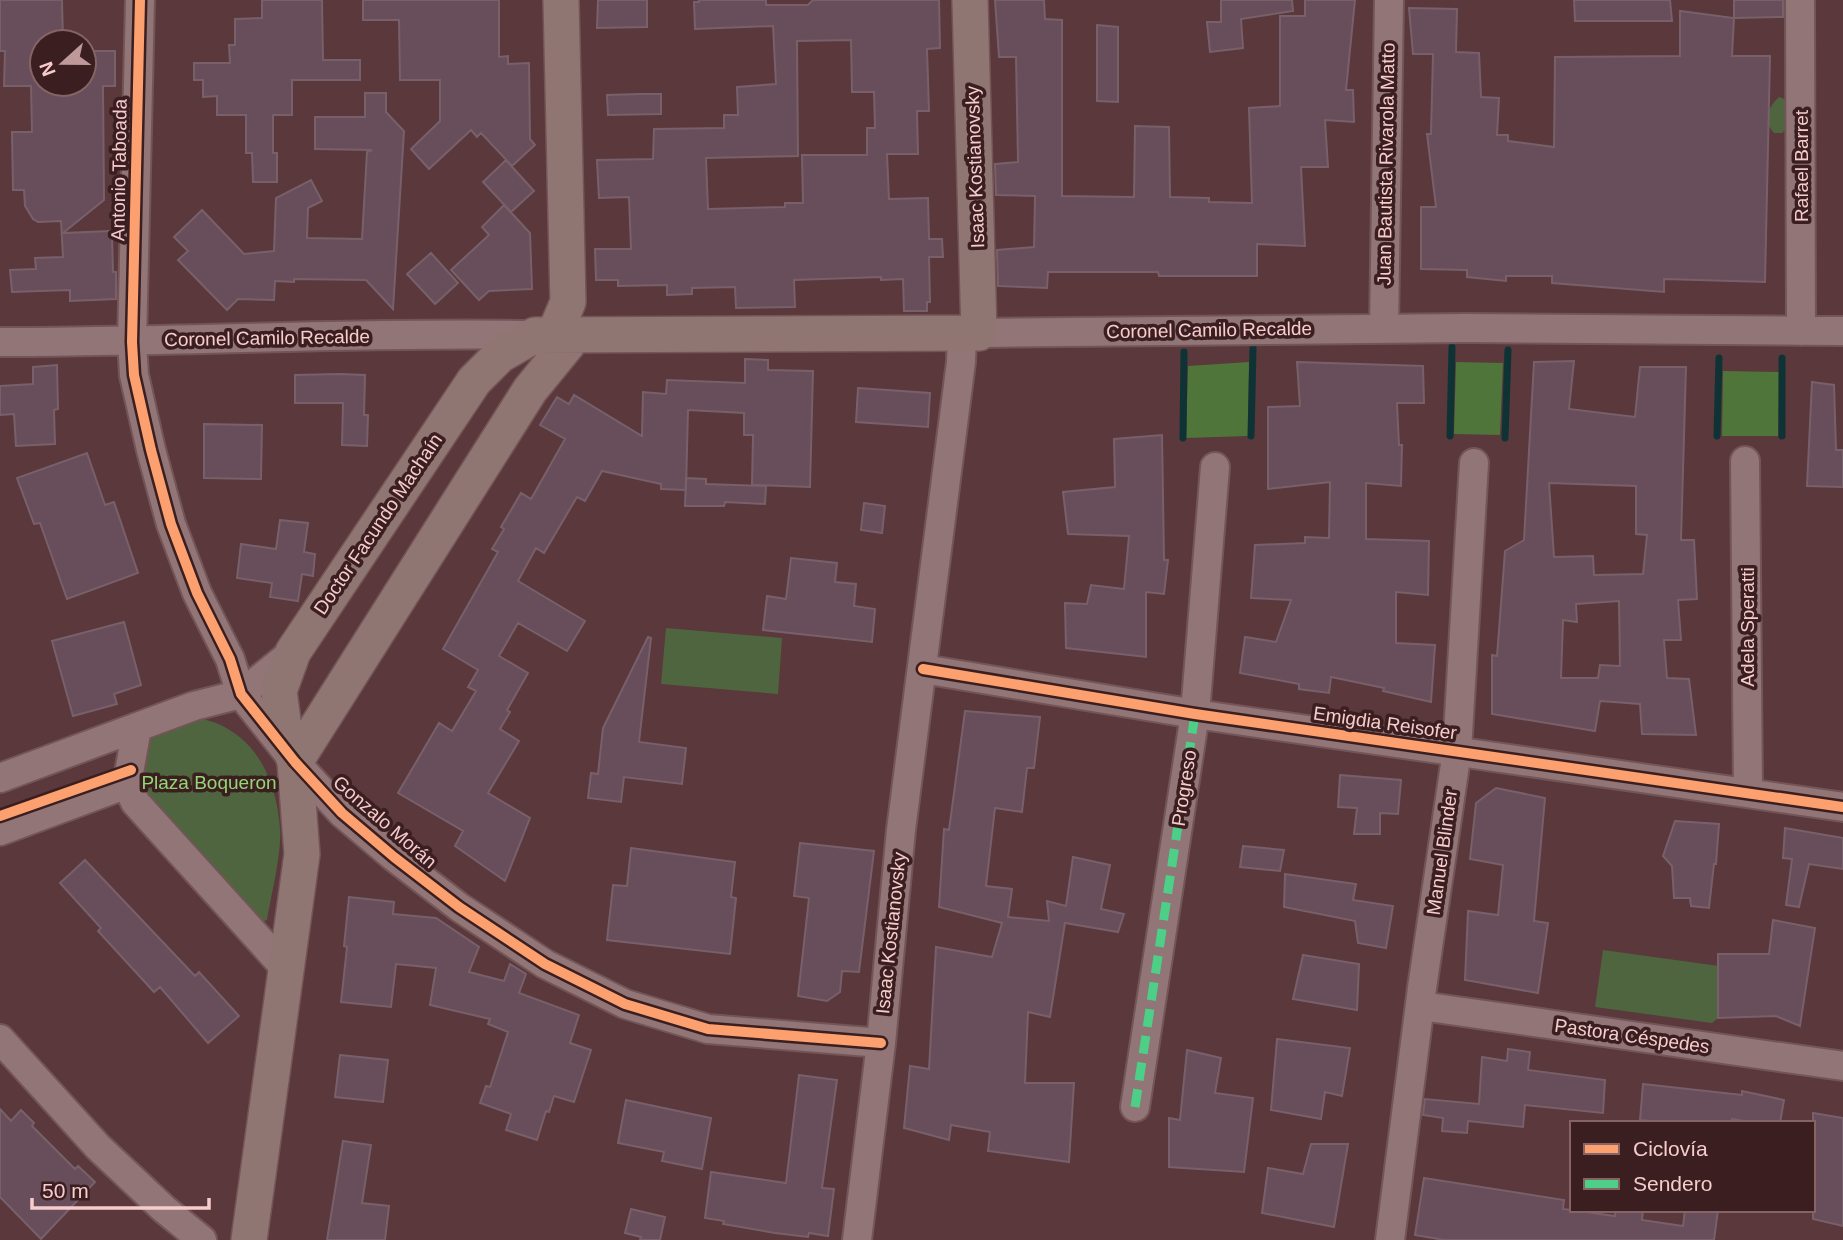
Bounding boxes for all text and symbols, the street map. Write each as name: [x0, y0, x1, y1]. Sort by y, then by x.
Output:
north arrow: [28, 28, 98, 98]
street label: Juan Bautista Rivarola Matto: [1373, 42, 1399, 286]
text: N: [35, 59, 60, 79]
street label: Isaac Kostianovsky: [962, 85, 988, 249]
street label: Antonio Taboada: [107, 98, 131, 241]
street label: Rafael Barret: [1791, 109, 1812, 222]
street label: Coronel Camilo Recalde: [1106, 318, 1312, 342]
street label: Coronel Camilo Recalde: [164, 326, 370, 350]
street label: Doctor Facundo Machaín: [310, 430, 446, 618]
street label: Adela Speratti: [1737, 567, 1758, 687]
street label: Emigdia Reisofer: [1312, 703, 1459, 744]
street label: Progreso: [1168, 748, 1200, 828]
street label: Gonzalo Morán: [329, 771, 441, 873]
park label: Plaza Boqueron: [141, 772, 277, 793]
street label: Manuel Blinder: [1423, 787, 1461, 916]
street label: Isaac Kostianovsky: [872, 851, 910, 1015]
street label: Pastora Céspedes: [1553, 1015, 1711, 1057]
legend: [1570, 1121, 1815, 1212]
text: Ciclovía: [1633, 1137, 1708, 1160]
scale bar: [32, 1166, 208, 1210]
text: Sendero: [1633, 1172, 1712, 1195]
text: 50 m: [42, 1179, 89, 1202]

